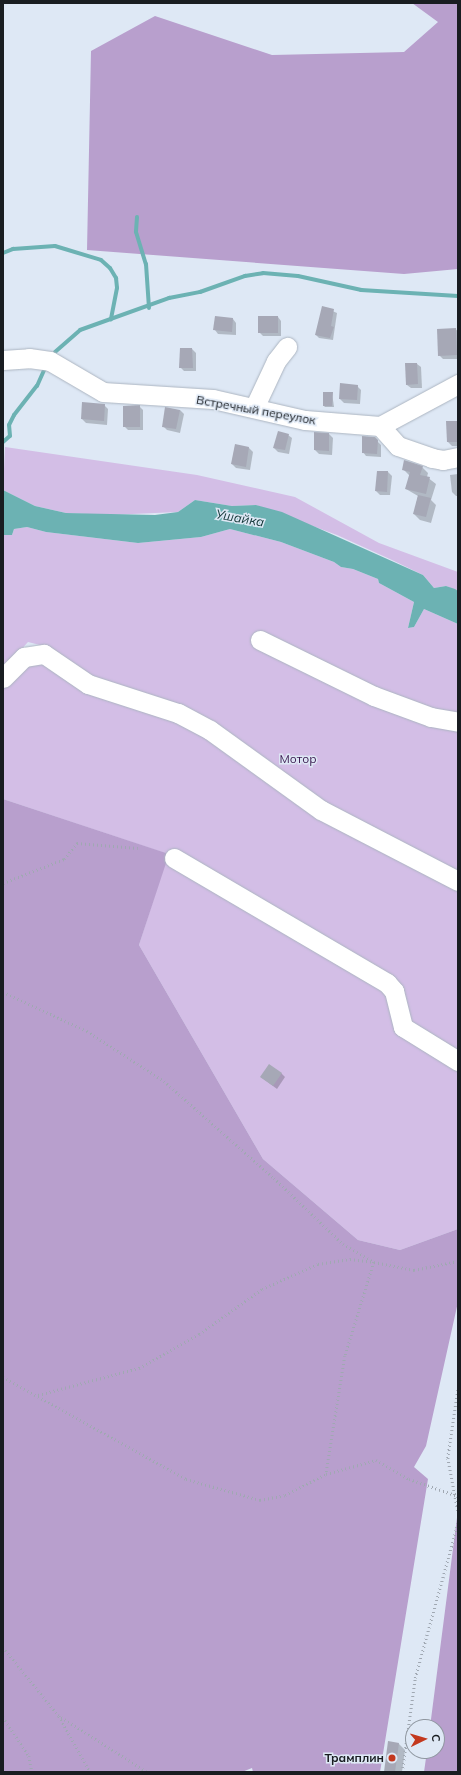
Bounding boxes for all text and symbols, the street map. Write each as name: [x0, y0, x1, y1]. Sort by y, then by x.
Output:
street label: Встречный переулок: [195, 392, 317, 428]
water label: Ушайка: [214, 506, 266, 530]
park label: Мотор: [280, 752, 316, 766]
north arrow: [405, 1719, 445, 1759]
text: С: [429, 1734, 443, 1742]
place label: Трамплин: [324, 1751, 384, 1765]
marker: Трамплин: [387, 1753, 397, 1763]

